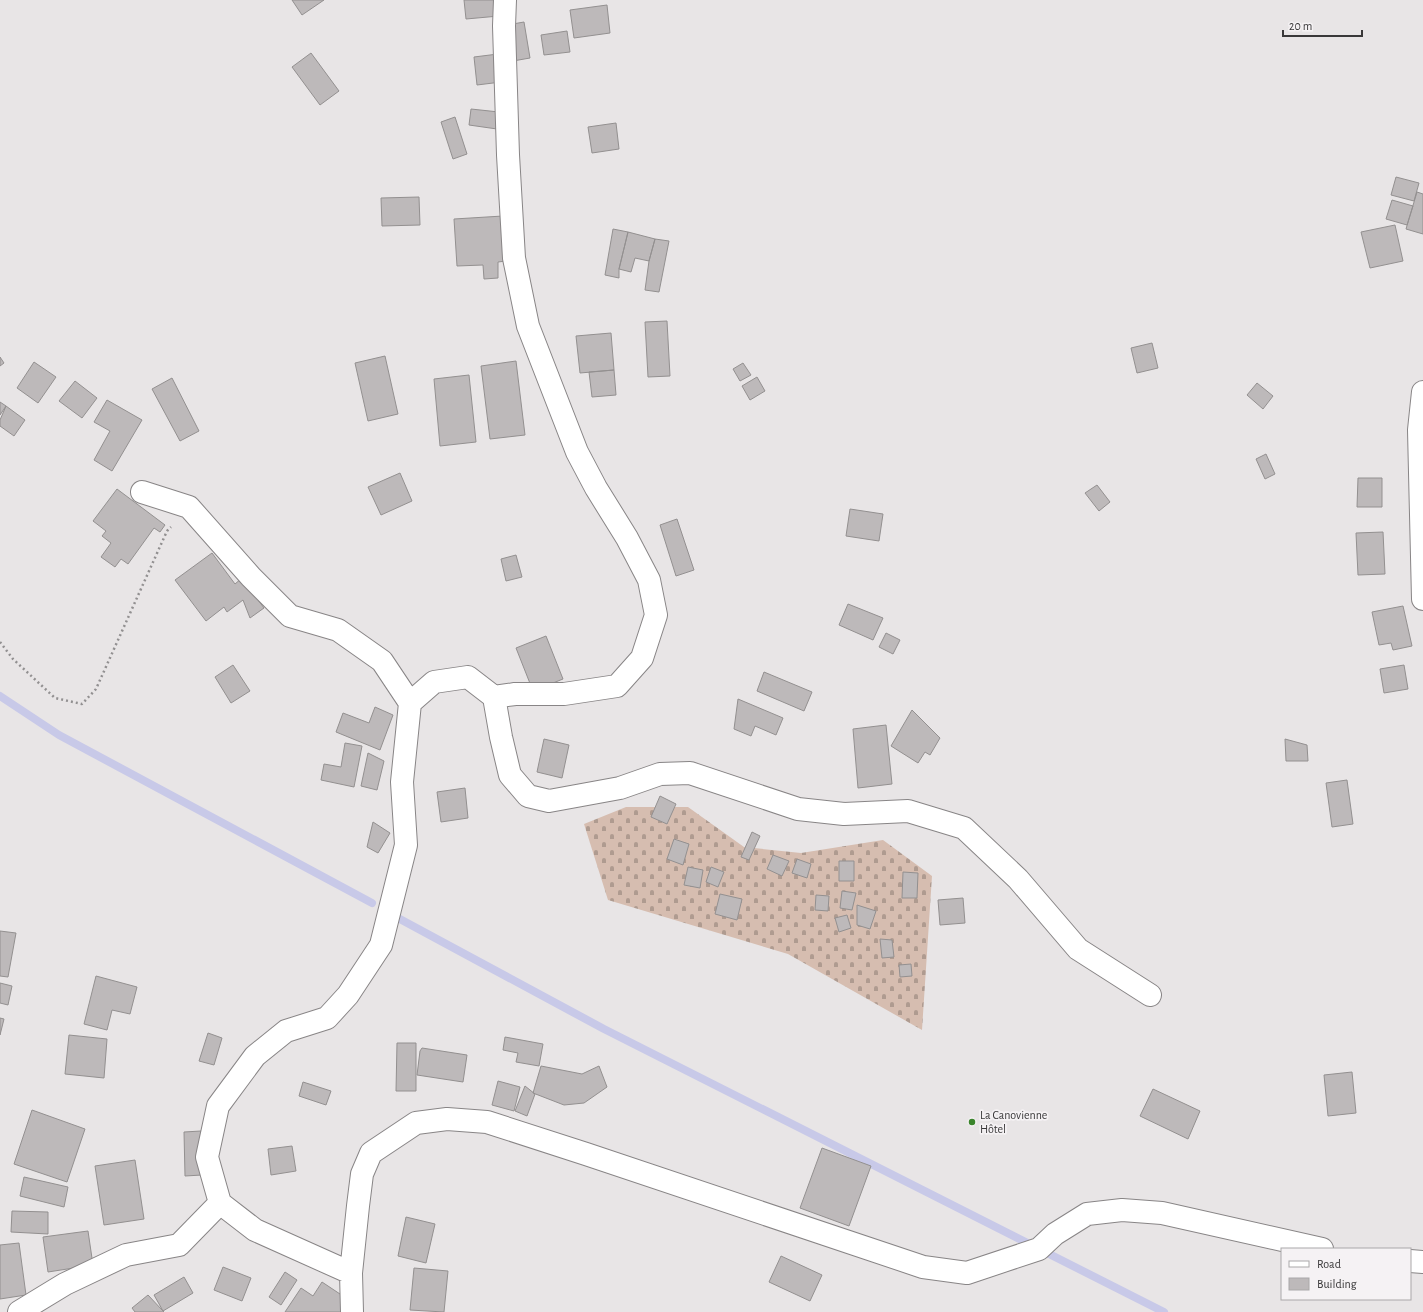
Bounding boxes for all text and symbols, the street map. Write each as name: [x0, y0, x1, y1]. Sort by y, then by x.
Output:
scale bar: [1283, 12, 1362, 38]
text: 20 m: [1289, 20, 1312, 32]
place label: La Canovienne Hôtel: [980, 1109, 1047, 1135]
marker: La Canovienne Hôtel: [967, 1117, 977, 1127]
legend: [1281, 1248, 1411, 1300]
text: Road: [1317, 1258, 1341, 1270]
text: Building: [1317, 1278, 1357, 1290]

